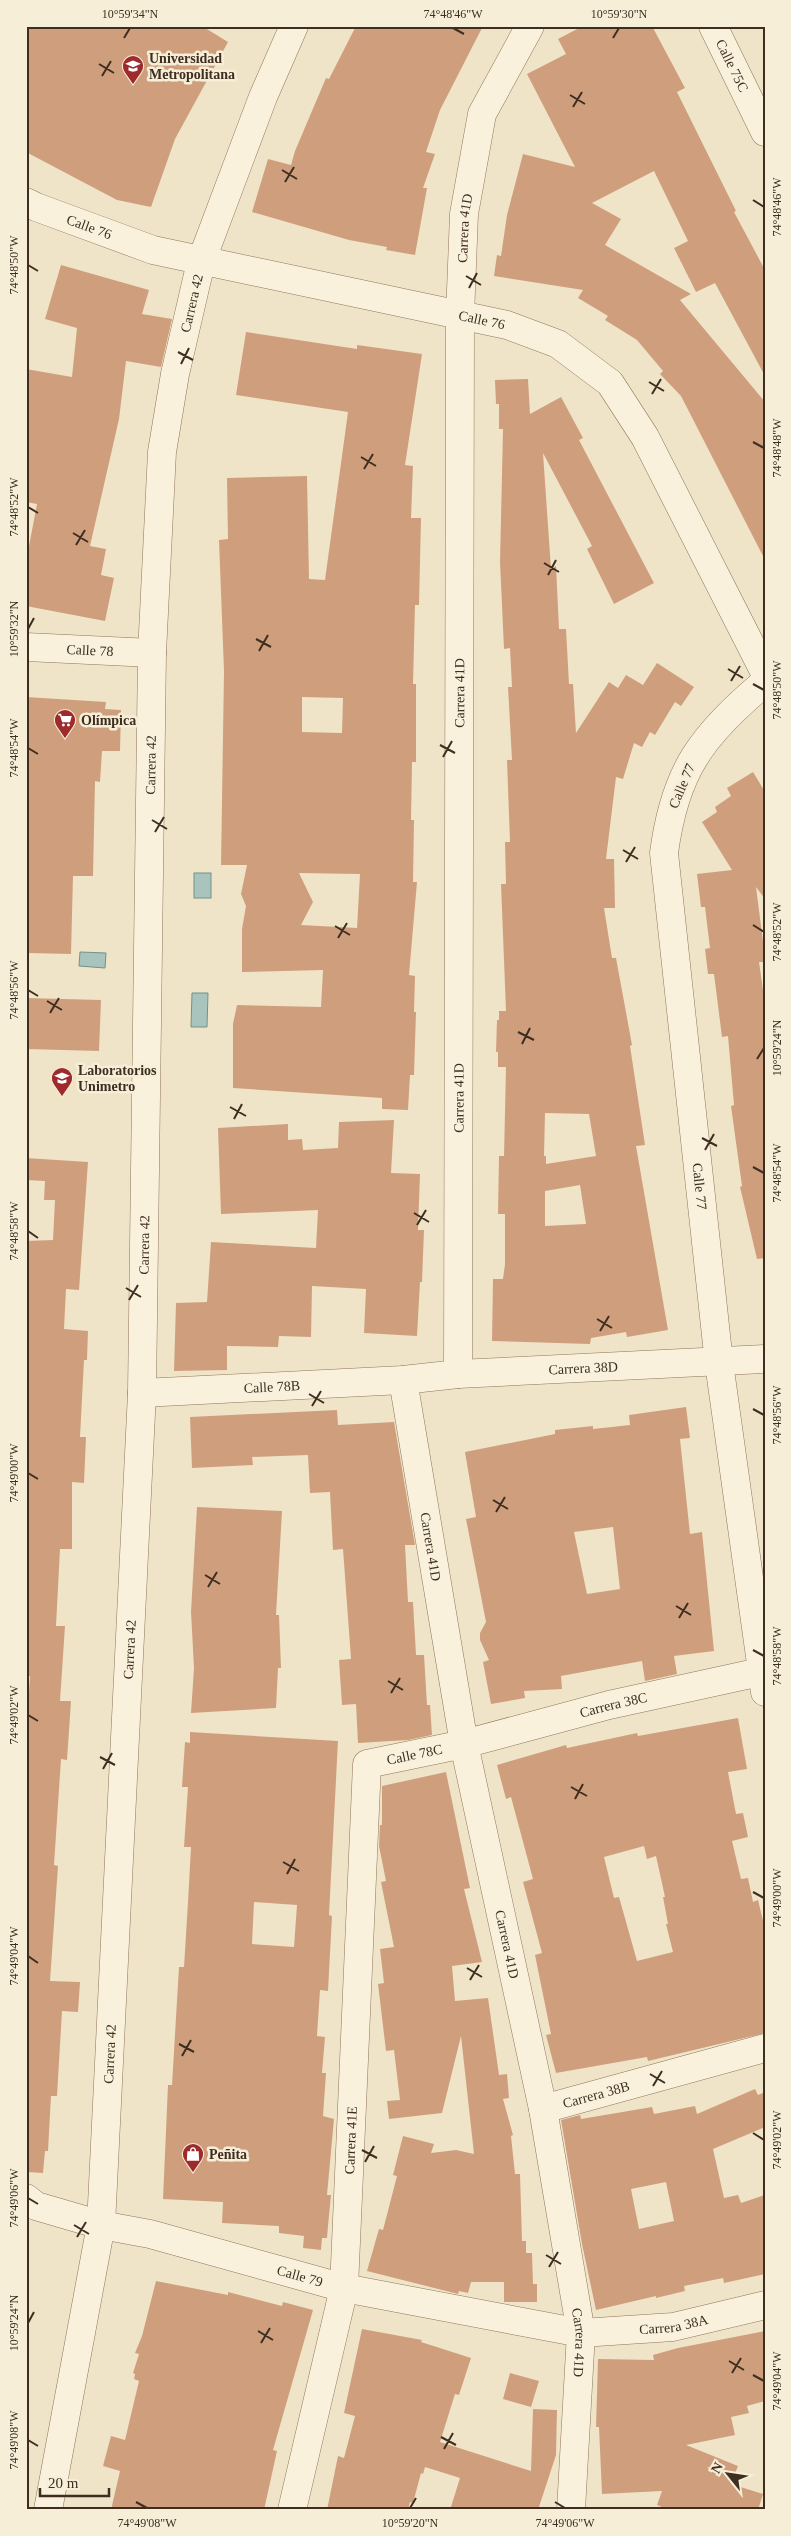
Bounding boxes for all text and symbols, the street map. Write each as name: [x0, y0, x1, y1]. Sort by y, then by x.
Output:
text: 10°59'34"N: [102, 7, 159, 21]
text: 74°48'46"W: [423, 7, 483, 21]
text: 10°59'30"N: [591, 7, 648, 21]
street label: Calle 75C: [713, 37, 752, 94]
place label: Universidad Metropolitana: [149, 51, 235, 82]
school or university icon: Universidad Metropolitana: [121, 54, 145, 85]
text: 74°48'46"W: [770, 177, 784, 237]
street label: Carrera 41D: [455, 192, 475, 263]
street label: Calle 76: [65, 211, 114, 242]
text: 74°48'50"W: [7, 235, 21, 295]
street label: Carrera 42: [177, 272, 205, 334]
street label: Calle 76: [457, 307, 506, 332]
text: 74°48'48"W: [770, 418, 784, 478]
text: 74°48'52"W: [7, 477, 21, 537]
text: 10°59'32"N: [7, 600, 21, 657]
street label: Calle 78: [66, 641, 114, 659]
street label: Carrera 41D: [452, 658, 467, 728]
text: 74°48'50"W: [770, 660, 784, 720]
supermarket icon: Olímpica: [53, 708, 77, 739]
place label: Olímpica: [81, 713, 136, 728]
text: 74°48'54"W: [7, 718, 21, 778]
street label: Carrera 42: [143, 735, 158, 795]
street label: Calle 77: [666, 761, 698, 811]
text: 74°48'52"W: [770, 902, 784, 962]
text: 74°48'56"W: [7, 960, 21, 1020]
text: 10°59'24"N: [770, 1019, 784, 1076]
place label: Laboratorios Unimetro: [78, 1063, 157, 1094]
street label: Carrera 41D: [451, 1063, 466, 1133]
school or university icon: Laboratorios Unimetro: [50, 1066, 74, 1097]
text: 74°48'54"W: [770, 1143, 784, 1203]
street label: Calle 77: [690, 1162, 710, 1210]
text: 74°48'58"W: [7, 1201, 21, 1261]
street label: Carrera 42: [136, 1215, 152, 1275]
street label: Carrera 38D: [548, 1359, 618, 1377]
street label: Calle 78B: [243, 1378, 300, 1395]
text: 74°48'56"W: [770, 1385, 784, 1445]
text: 74°49'00"W: [7, 1443, 21, 1503]
street label: Carrera 41D: [418, 1511, 444, 1582]
street label: Carrera 42: [120, 1619, 138, 1680]
text: 74°48'58"W: [770, 1626, 784, 1686]
text: 74°49'02"W: [7, 1685, 21, 1745]
street label: Carrera 38C: [578, 1689, 648, 1720]
street label: Calle 78C: [385, 1741, 444, 1767]
text: 74°49'00"W: [770, 1868, 784, 1928]
street label: Carrera 41D: [493, 1909, 522, 1980]
text: 74°49'04"W: [7, 1926, 21, 1986]
street label: Carrera 42: [100, 2024, 118, 2084]
street label: Carrera 38B: [561, 2078, 631, 2111]
street label: Carrera 41E: [342, 2106, 359, 2174]
text: 74°49'02"W: [770, 2110, 784, 2170]
shop icon: Peñita: [181, 2142, 205, 2173]
place label: Peñita: [209, 2147, 247, 2162]
text: 74°49'06"W: [7, 2168, 21, 2228]
street label: Calle 79: [275, 2262, 325, 2289]
text: 10°59'24"N: [7, 2294, 21, 2351]
street label: Carrera 41D: [569, 2307, 589, 2377]
street label: Carrera 38A: [639, 2311, 710, 2337]
text: 74°49'04"W: [770, 2351, 784, 2411]
text: 74°49'08"W: [7, 2410, 21, 2470]
north arrow: [704, 2448, 754, 2498]
text: N: [708, 2460, 726, 2476]
scale bar: [40, 2466, 109, 2498]
text: 20 m: [48, 2475, 79, 2491]
text: 74°49'08"W: [117, 2516, 177, 2530]
text: 10°59'20"N: [382, 2516, 439, 2530]
text: 74°49'06"W: [535, 2516, 595, 2530]

